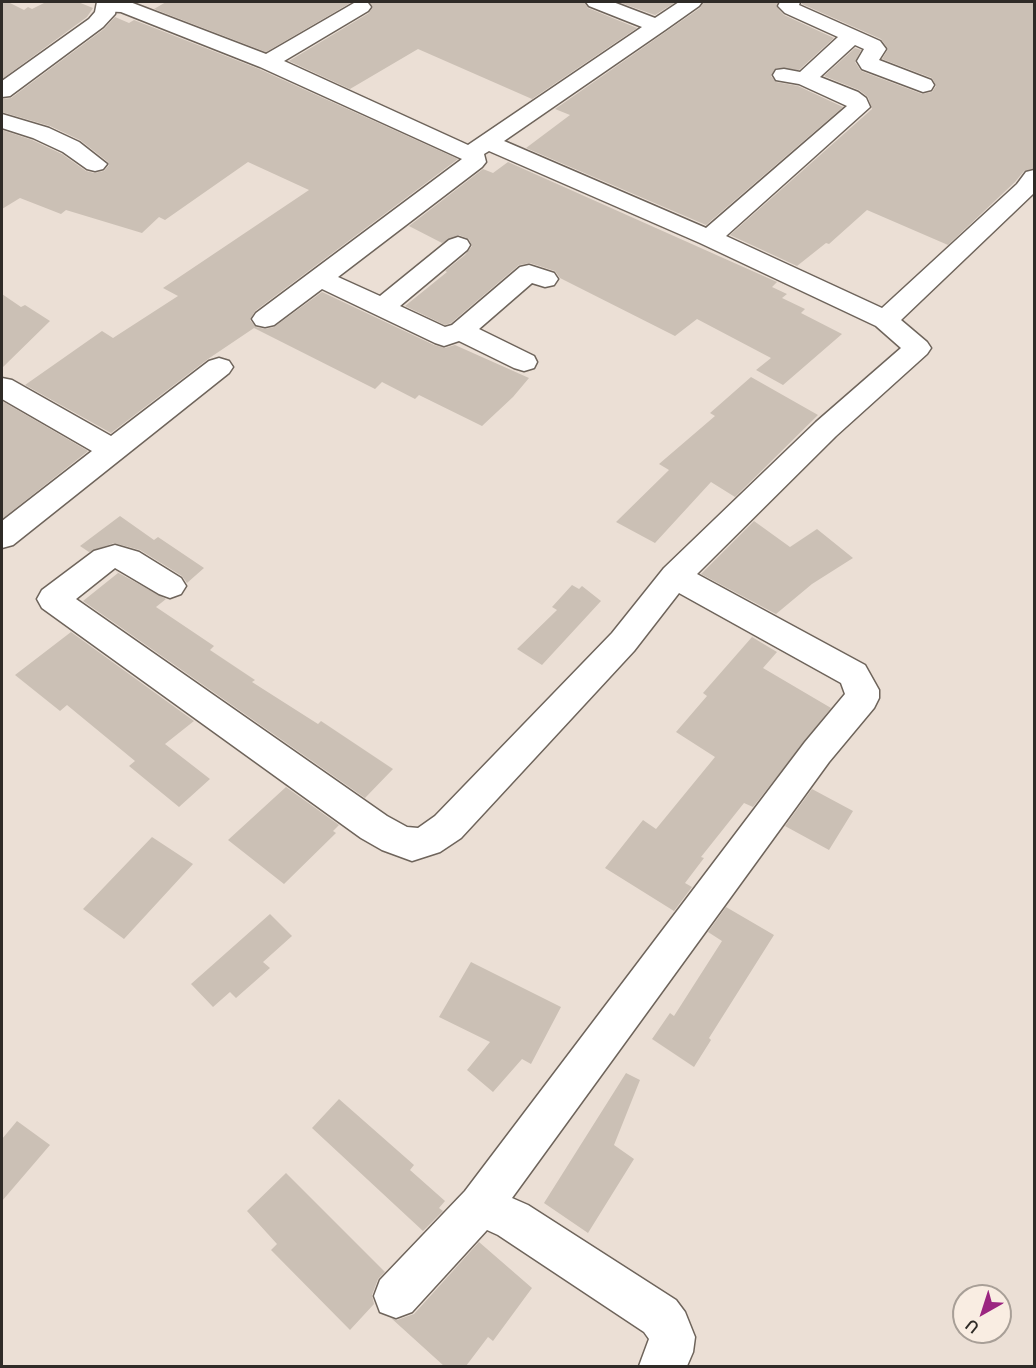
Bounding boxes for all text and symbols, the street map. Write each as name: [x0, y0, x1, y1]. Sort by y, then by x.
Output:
north arrow: [952, 1284, 1012, 1344]
text: U: [961, 1314, 983, 1339]

